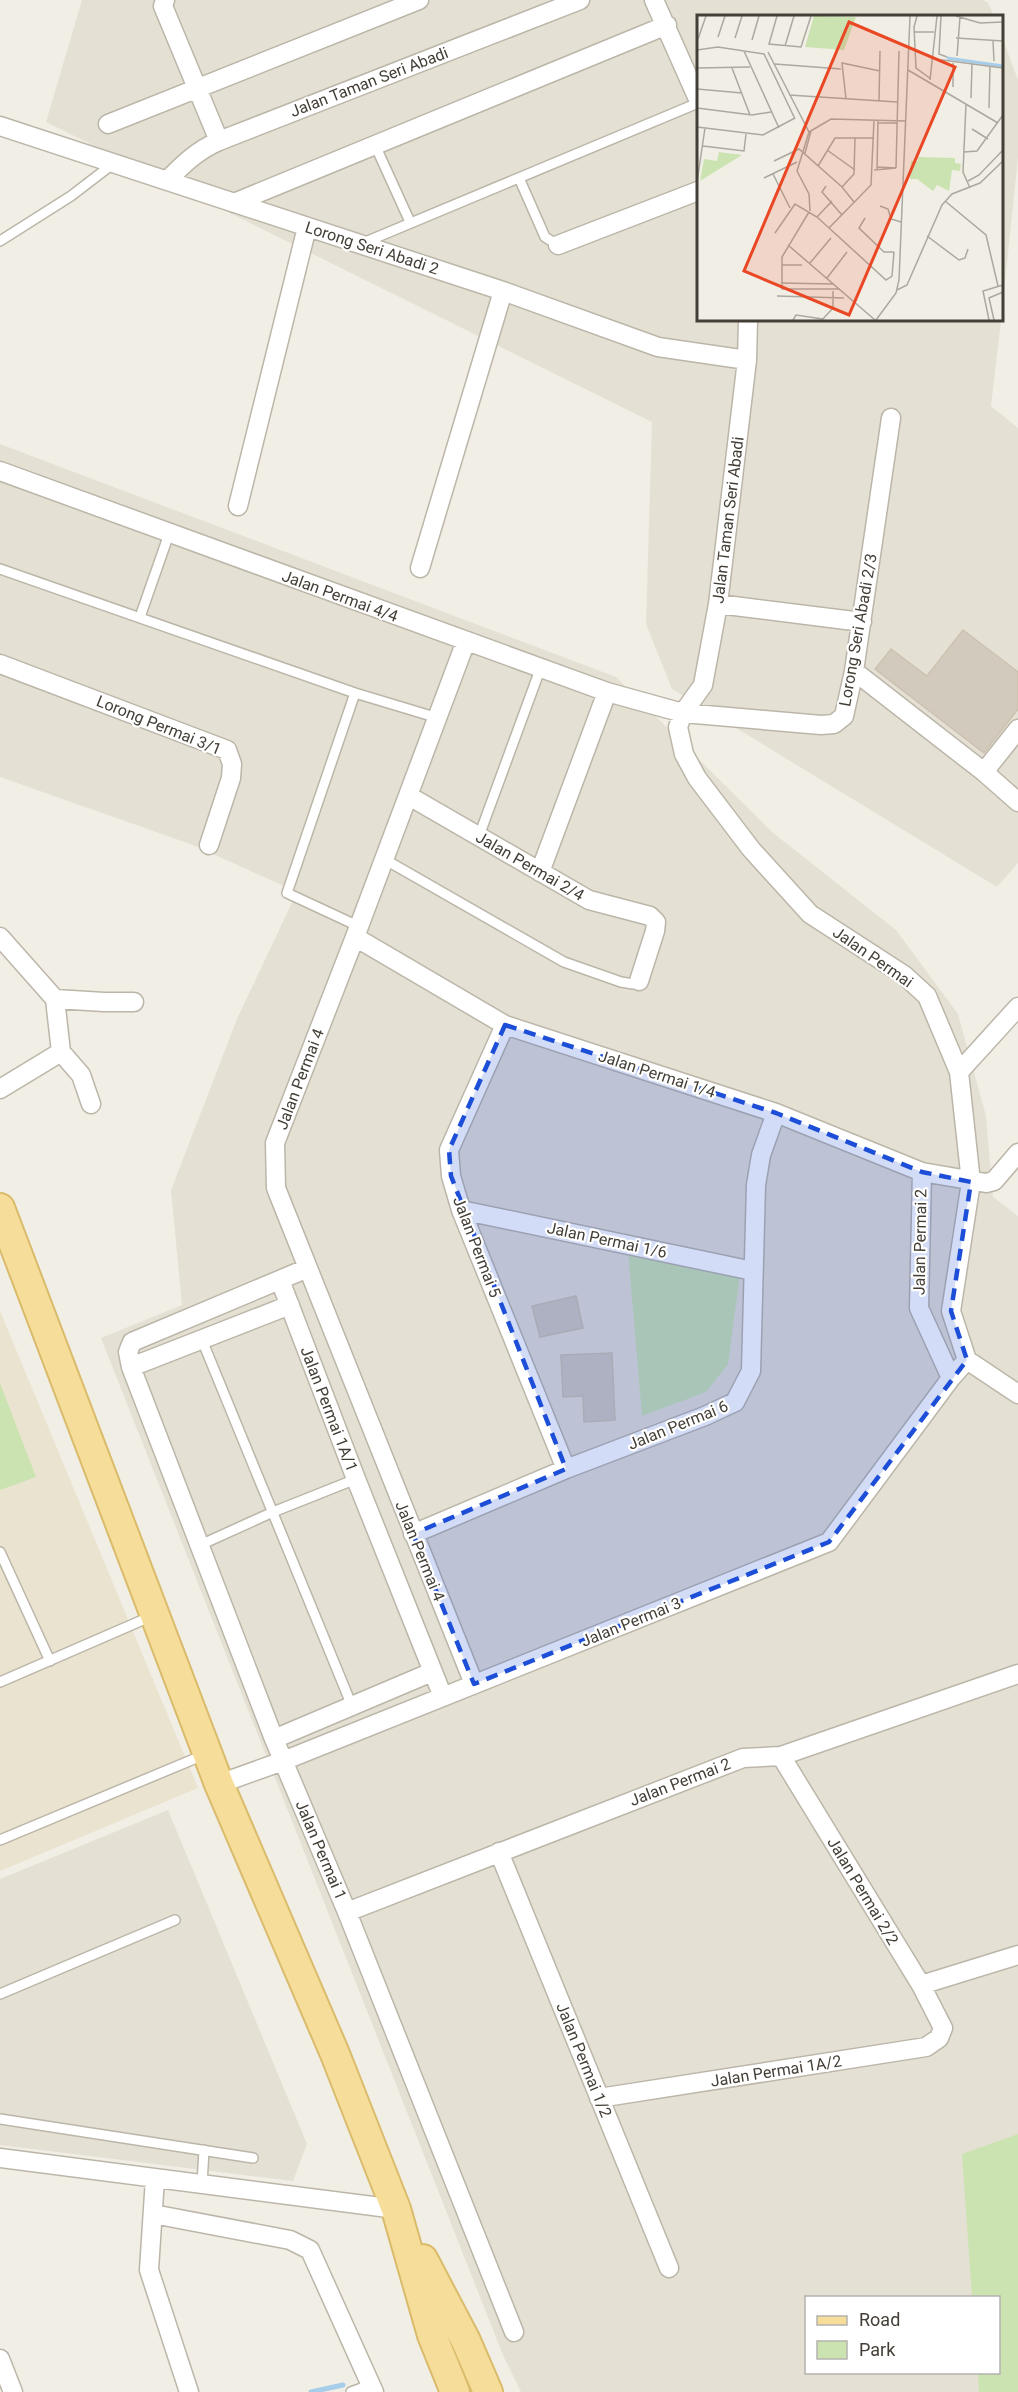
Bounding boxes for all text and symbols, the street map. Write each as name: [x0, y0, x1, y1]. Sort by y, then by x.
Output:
inset map: [697, 15, 1003, 321]
street label: Jalan Taman Seri Abadi: [287, 43, 451, 121]
street label: Lorong Seri Abadi 2: [303, 217, 441, 279]
street label: Jalan Taman Seri Abadi: [708, 436, 748, 604]
street label: Lorong Seri Abadi 2/3: [835, 552, 881, 708]
street label: Jalan Permai 4/4: [279, 566, 401, 626]
street label: Lorong Permai 3/1: [94, 691, 224, 759]
street label: Jalan Permai 2/4: [472, 827, 588, 905]
street label: Jalan Permai: [829, 922, 917, 992]
street label: Jalan Permai 4: [272, 1026, 328, 1132]
street label: Jalan Permai 1/4: [596, 1046, 718, 1102]
street label: Jalan Permai 2: [910, 1189, 930, 1295]
street label: Jalan Permai 5: [449, 1194, 505, 1300]
street label: Jalan Permai 1/6: [545, 1218, 669, 1262]
street label: Jalan Permai 1A/1: [296, 1344, 362, 1474]
street label: Jalan Permai 6: [625, 1396, 731, 1454]
street label: Jalan Permai 4: [391, 1498, 449, 1604]
street label: Jalan Permai 3: [578, 1593, 684, 1651]
street label: Jalan Permai 2: [627, 1754, 733, 1810]
street label: Jalan Permai 1: [291, 1797, 351, 1903]
street label: Jalan Permai 2/2: [823, 1834, 903, 1948]
street label: Jalan Permai 1/2: [552, 2000, 616, 2120]
street label: Jalan Permai 1A/2: [709, 2051, 843, 2091]
legend: [805, 2296, 1000, 2374]
text: Road: [859, 2309, 900, 2330]
text: Park: [859, 2339, 896, 2360]

